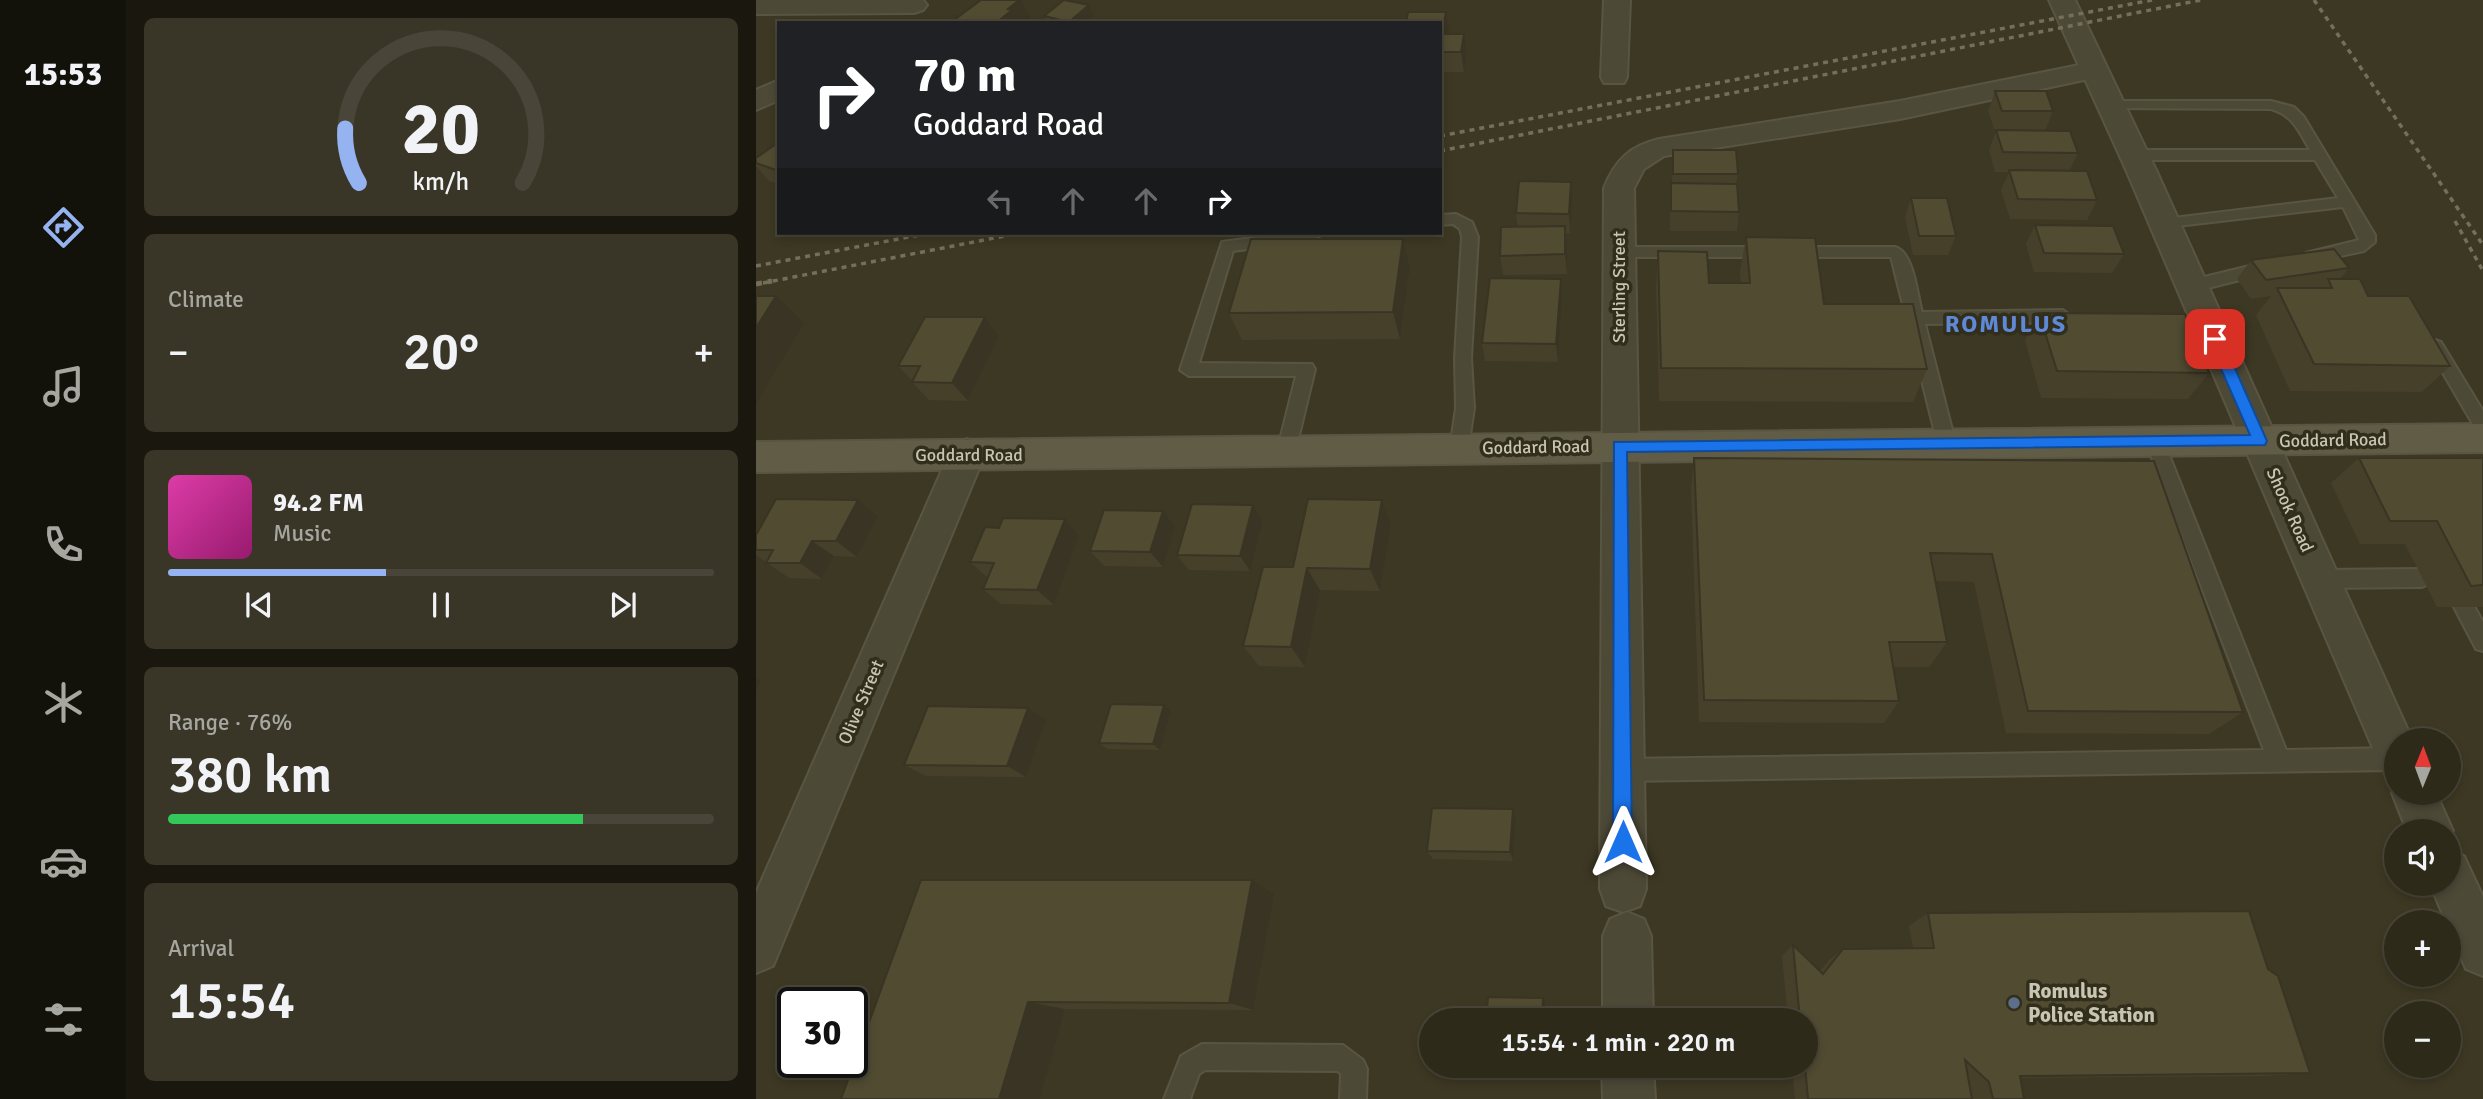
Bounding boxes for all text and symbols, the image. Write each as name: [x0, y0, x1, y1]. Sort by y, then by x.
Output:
text: 70 m: [913, 45, 1016, 105]
icon: right: [798, 49, 889, 140]
text: 15:53: [24, 55, 102, 94]
text: 20: [402, 85, 480, 174]
text: Goddard Road: [913, 105, 1104, 144]
text: km/h: [413, 166, 469, 197]
icon: left: [981, 182, 1019, 220]
icon: ahead: [1054, 182, 1092, 220]
icon: ahead: [1127, 182, 1165, 220]
icon: right: [1200, 182, 1238, 220]
icon: directions: [39, 203, 88, 252]
street label: Sterling Street: [1608, 231, 1630, 343]
text: Climate: [168, 285, 244, 314]
district label: ROMULUS: [1945, 309, 2067, 339]
pin: [2185, 309, 2245, 369]
text: 20°: [403, 320, 479, 384]
icon: arrive: [2196, 320, 2234, 358]
text: −: [168, 329, 189, 376]
text: +: [693, 329, 714, 376]
icon: music: [39, 362, 88, 411]
street label: Goddard Road: [2279, 428, 2387, 452]
street label: Goddard Road: [1482, 435, 1590, 459]
street label: Goddard Road: [915, 444, 1023, 466]
street label: Shook Road: [2262, 464, 2318, 556]
text: 94.2 FM: [273, 487, 364, 519]
text: Music: [273, 519, 331, 548]
icon: phone: [39, 520, 88, 569]
icon: previous: [240, 586, 278, 624]
icon: pause: [422, 586, 460, 624]
icon: next: [604, 586, 642, 624]
street label: Olive Street: [833, 656, 889, 748]
icon: climate: [39, 678, 88, 727]
text: Range · 76%: [168, 708, 292, 737]
north arrow: [2384, 728, 2460, 805]
map controls: [2384, 728, 2461, 1078]
text: 380 km: [168, 743, 332, 807]
position arrow: [1586, 805, 1660, 879]
button: sound: [2384, 819, 2461, 896]
icon: car: [39, 837, 88, 886]
button: +: [2384, 910, 2461, 987]
text: Arrival: [168, 934, 234, 963]
text: 15:54: [168, 969, 295, 1033]
place label: Romulus Police Station: [2028, 978, 2155, 1028]
speed limit sign: 30: [777, 987, 868, 1078]
icon: filters: [39, 995, 88, 1044]
marker: Romulus Police Station: [2006, 995, 2022, 1011]
button: −: [2384, 1001, 2461, 1078]
text: 15:54 · 1 min · 220 m: [1502, 1027, 1735, 1059]

